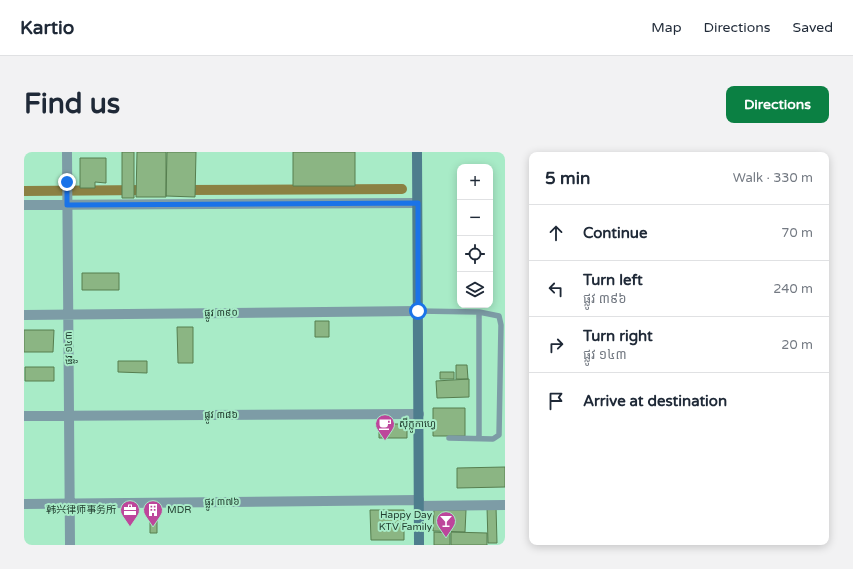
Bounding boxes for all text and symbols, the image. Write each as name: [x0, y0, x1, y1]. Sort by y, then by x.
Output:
text: Kartio: [20, 17, 74, 39]
text: Map: [651, 19, 682, 36]
text: Directions: [704, 19, 771, 36]
text: Saved: [793, 19, 833, 36]
button: Directions: [726, 86, 829, 123]
text: Find us: [24, 87, 120, 121]
map controls: [457, 164, 493, 308]
button: +: [457, 164, 493, 200]
text: 5 min: [545, 168, 590, 189]
text: Walk · 330 m: [733, 170, 813, 186]
route end: [58, 173, 76, 191]
button: −: [457, 200, 493, 236]
icon: ahead: [545, 222, 567, 244]
text: Continue: [583, 224, 647, 242]
text: 70 m: [781, 225, 813, 241]
button: locate: [457, 236, 493, 272]
text: Turn left: [583, 271, 643, 289]
button: layers: [457, 272, 493, 308]
icon: left: [545, 278, 567, 300]
text: 240 m: [773, 281, 813, 297]
text: ផ្លូវ ៣៩៦: [583, 291, 627, 307]
route start: [409, 302, 427, 320]
street label: ផ្លូវ ៣៩០: [204, 307, 238, 322]
text: Turn right: [583, 327, 653, 345]
street label: ផ្លូវ ១៤៣: [63, 331, 78, 365]
icon: right: [545, 334, 567, 356]
text: 20 m: [781, 337, 813, 353]
text: ផ្លូវ ១៤៣: [583, 347, 627, 363]
icon: arrive: [545, 390, 567, 412]
text: Arrive at destination: [583, 392, 727, 410]
street label: ផ្លូវ ៣៨៦: [204, 409, 238, 424]
cafe icon: ស៊ីក្លូកាហ្វេ: [374, 413, 396, 441]
place label: ស៊ីក្លូកាហ្វេ: [399, 417, 436, 433]
street label: ផ្លូវ ៣៧៦: [204, 496, 240, 511]
office icon: 韩兴律师事务所: [119, 499, 141, 527]
building icon: MDR: [142, 499, 164, 527]
place label: 韩兴律师事务所: [46, 504, 116, 516]
place label: MDR: [167, 504, 191, 516]
place label: Happy Day KTV Family: [379, 509, 433, 533]
bar icon: Happy Day KTV Family: [435, 510, 457, 538]

